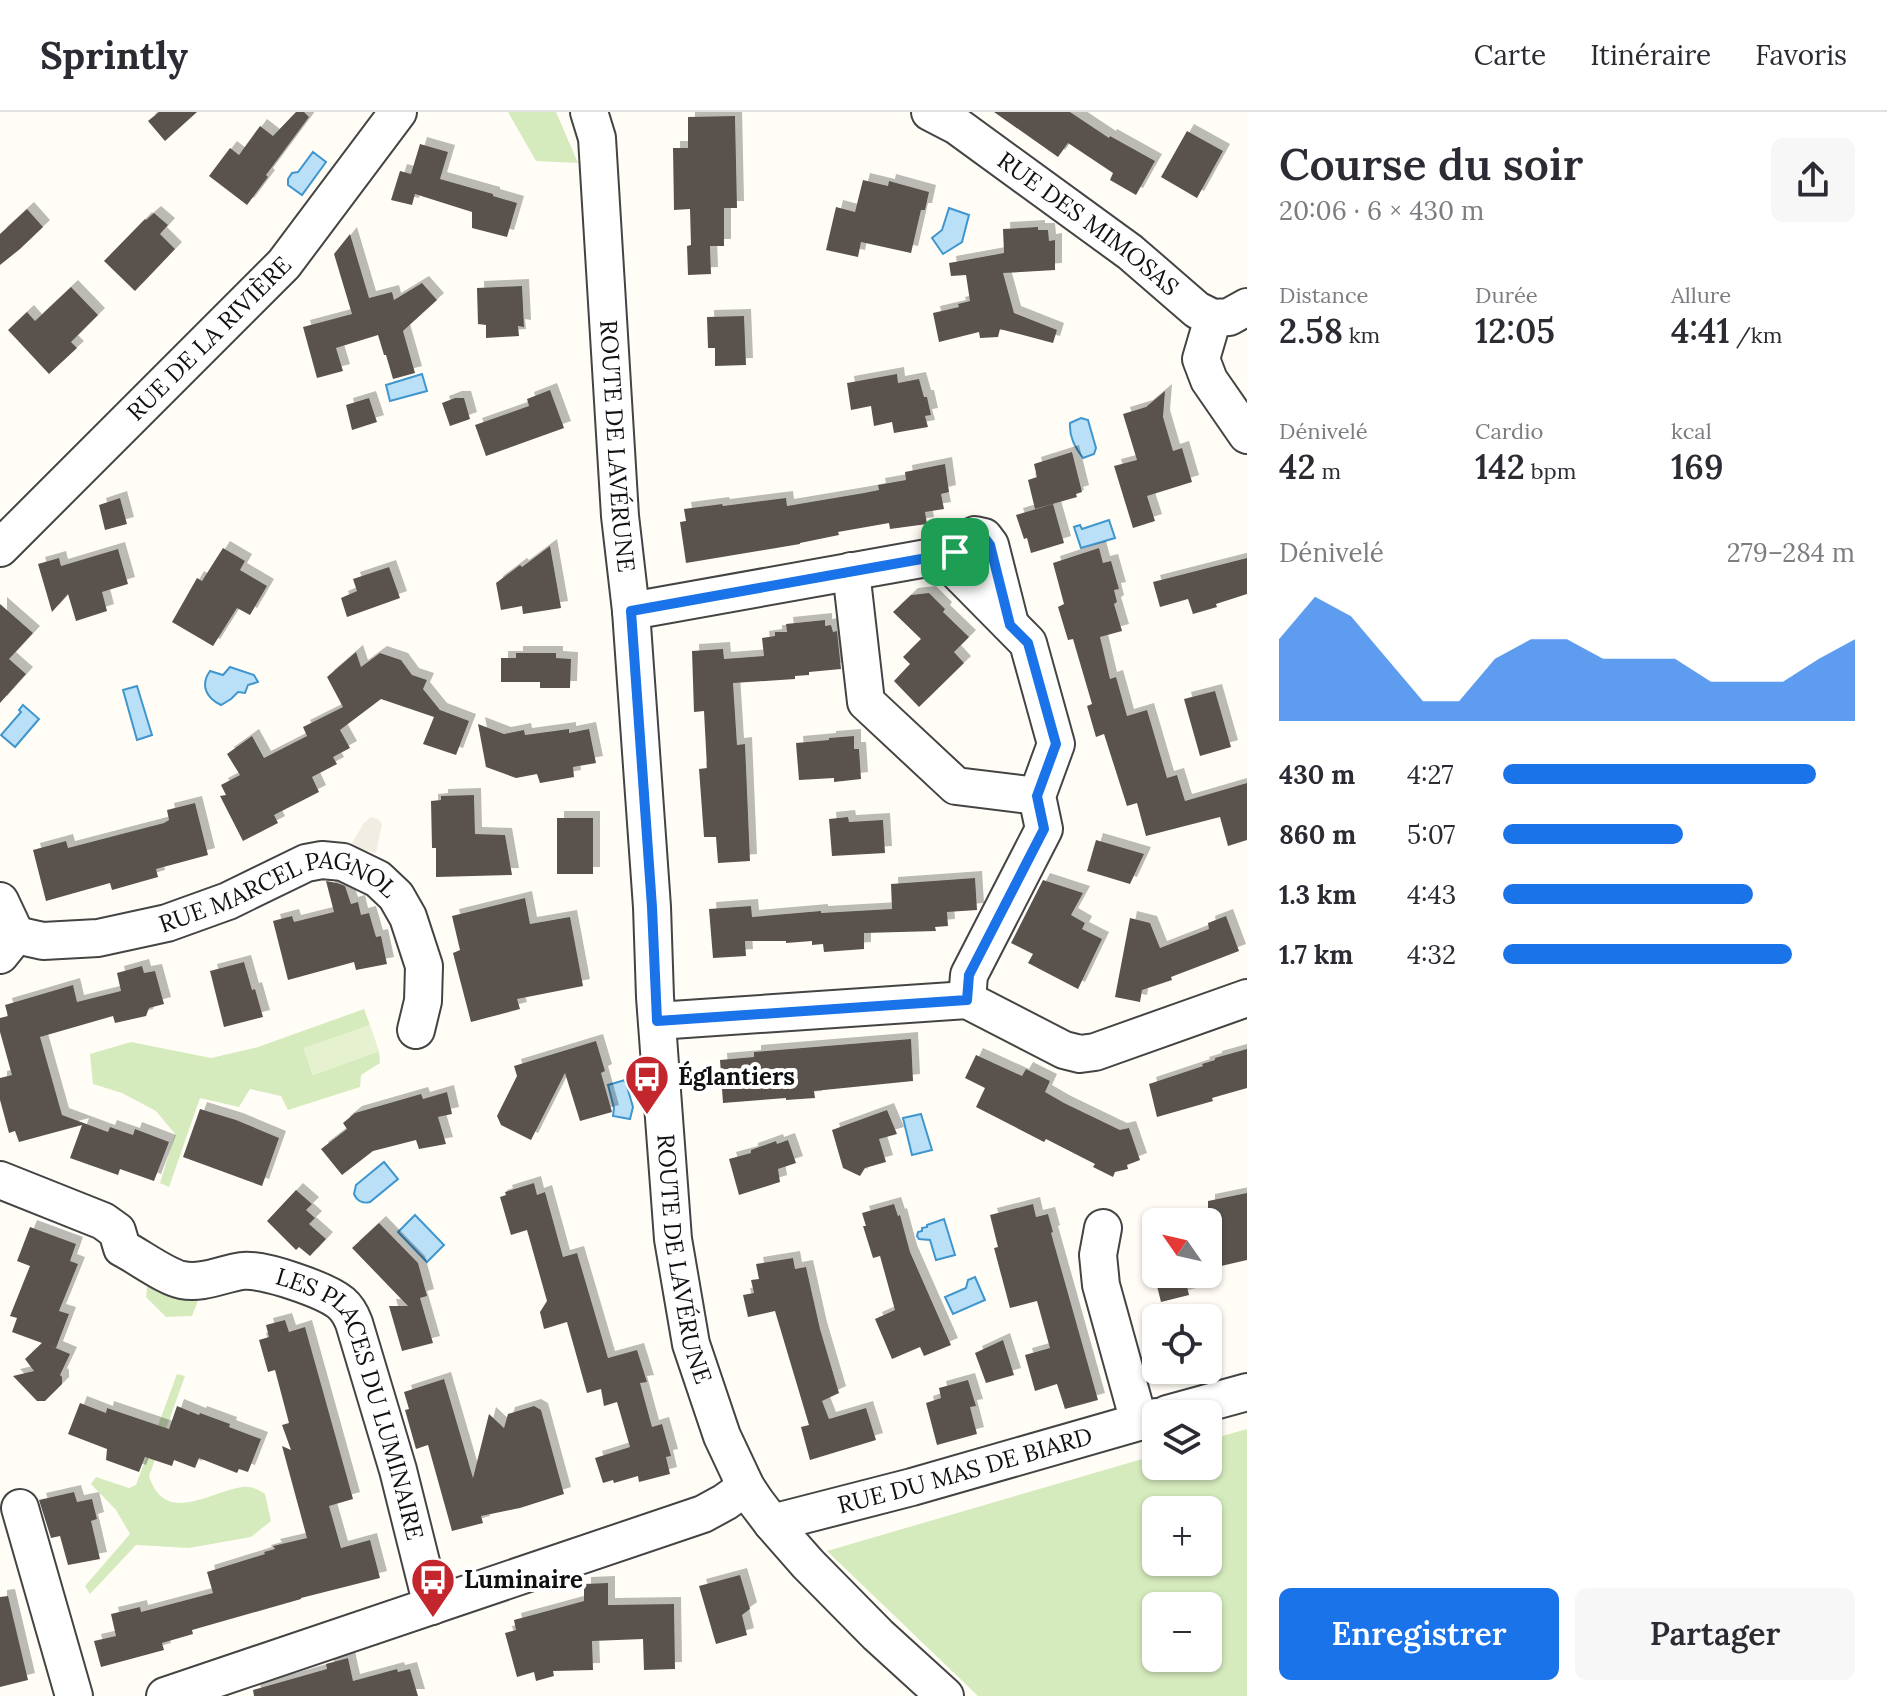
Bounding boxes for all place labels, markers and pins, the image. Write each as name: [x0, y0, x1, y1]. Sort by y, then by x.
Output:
pin: [921, 518, 989, 586]
bus stop icon: Églantiers: [623, 1053, 671, 1116]
place label: Églantiers: [678, 1060, 795, 1092]
bus stop icon: Luminaire: [409, 1556, 457, 1619]
place label: Luminaire: [464, 1564, 583, 1595]

